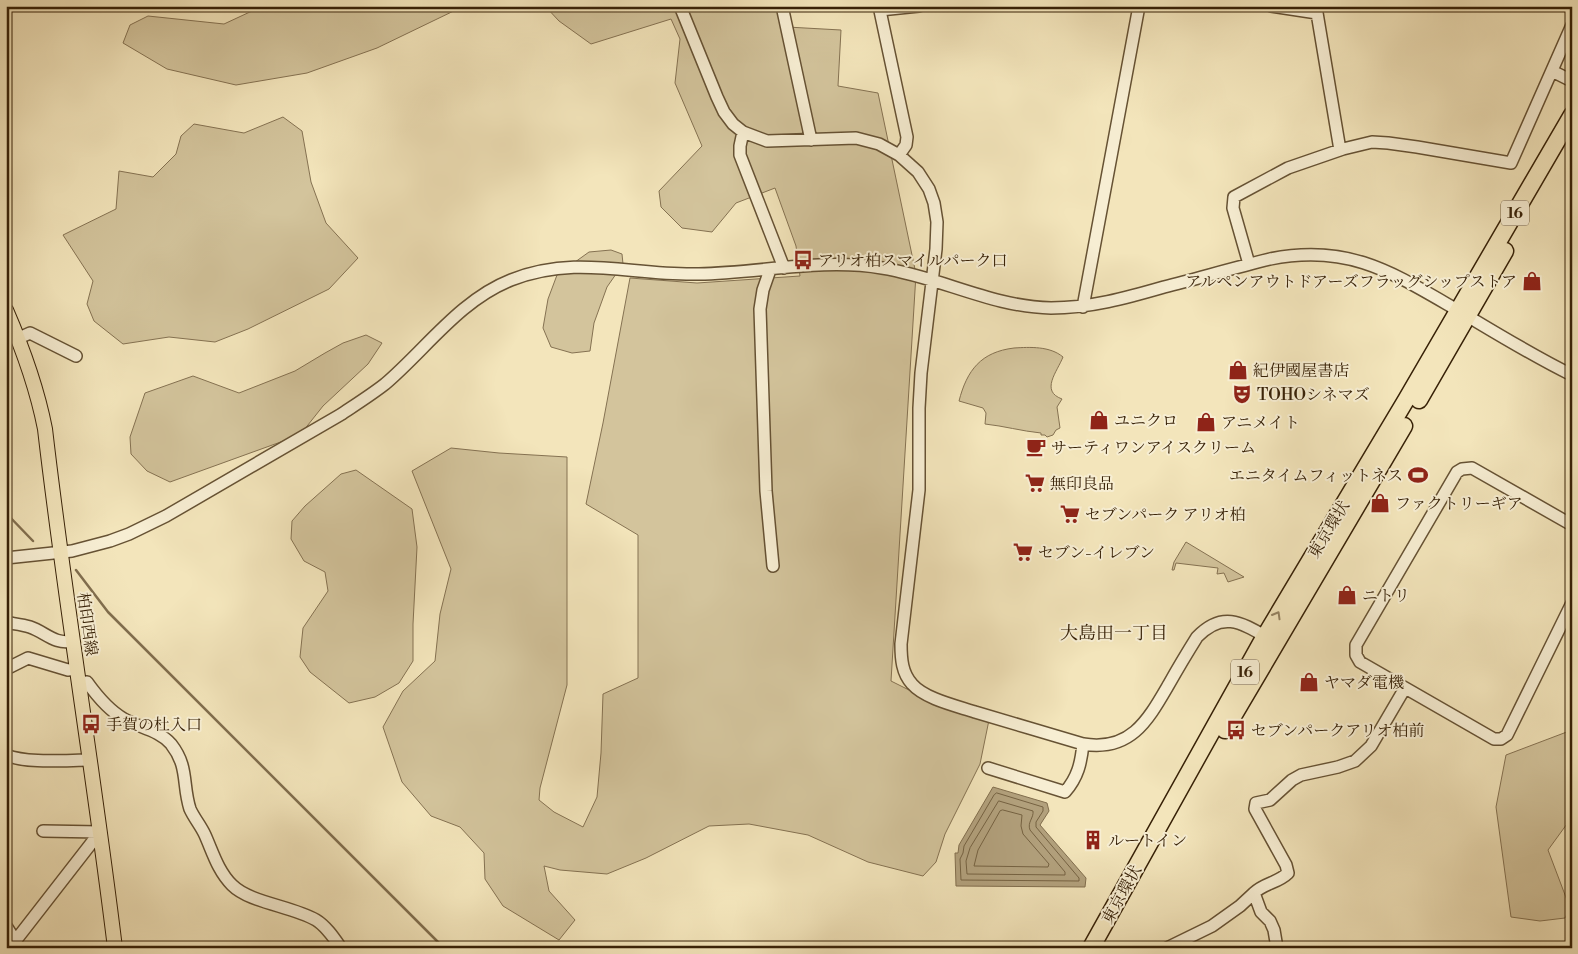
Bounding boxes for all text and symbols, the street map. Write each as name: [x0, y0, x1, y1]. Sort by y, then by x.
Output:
road number: 16: [1501, 200, 1529, 226]
bus stop icon: アリオ柏スマイルパーク口: [792, 249, 814, 271]
place label: アリオ柏スマイルパーク口: [818, 251, 1007, 271]
shop icon: アルペンアウトドアーズフラッグシップストア: [1521, 270, 1543, 292]
place label: アルペンアウトドアーズフラッグシップストア: [1185, 272, 1517, 292]
shop icon: 紀伊國屋書店: [1227, 359, 1249, 381]
place label: 紀伊國屋書店: [1253, 361, 1349, 381]
theatre icon: TOHOシネマズ: [1231, 383, 1253, 405]
place label: TOHOシネマズ: [1257, 385, 1370, 405]
shop icon: ユニクロ: [1088, 409, 1110, 431]
place label: ユニクロ: [1114, 411, 1178, 431]
shop icon: アニメイト: [1195, 411, 1217, 433]
place label: アニメイト: [1221, 413, 1300, 433]
cafe icon: サーティワンアイスクリーム: [1025, 436, 1047, 458]
place label: サーティワンアイスクリーム: [1051, 438, 1256, 458]
sports icon: エニタイムフィットネス: [1407, 464, 1429, 486]
place label: エニタイムフィットネス: [1229, 466, 1403, 486]
supermarket icon: 無印良品: [1024, 472, 1046, 494]
place label: 無印良品: [1050, 474, 1114, 494]
shop icon: ファクトリーギア: [1369, 492, 1391, 514]
place label: ファクトリーギア: [1395, 494, 1523, 514]
street label: 東京環状: [1304, 497, 1354, 562]
supermarket icon: セブンパーク アリオ柏: [1059, 503, 1081, 525]
place label: セブンパーク アリオ柏: [1085, 505, 1246, 525]
supermarket icon: セブン-イレブン: [1012, 541, 1034, 563]
place label: セブン-イレブン: [1038, 543, 1155, 563]
shop icon: ニトリ: [1336, 584, 1358, 606]
place label: ニトリ: [1362, 586, 1410, 606]
street label: 柏印西線: [73, 591, 101, 657]
one-way arrow: [1271, 612, 1281, 621]
district label: 大島田一丁目: [1060, 622, 1168, 645]
road number: 16: [1231, 660, 1259, 684]
shop icon: ヤマダ電機: [1298, 671, 1320, 693]
place label: ヤマダ電機: [1324, 673, 1404, 693]
bus stop icon: 手賀の杜入口: [80, 713, 102, 735]
place label: 手賀の杜入口: [106, 715, 202, 735]
bus stop icon: セブンパークアリオ柏前: [1225, 719, 1247, 741]
place label: セブンパークアリオ柏前: [1251, 721, 1424, 741]
building icon: ルートイン: [1082, 829, 1104, 851]
place label: ルートイン: [1108, 831, 1187, 851]
street label: 東京環状: [1098, 862, 1146, 927]

